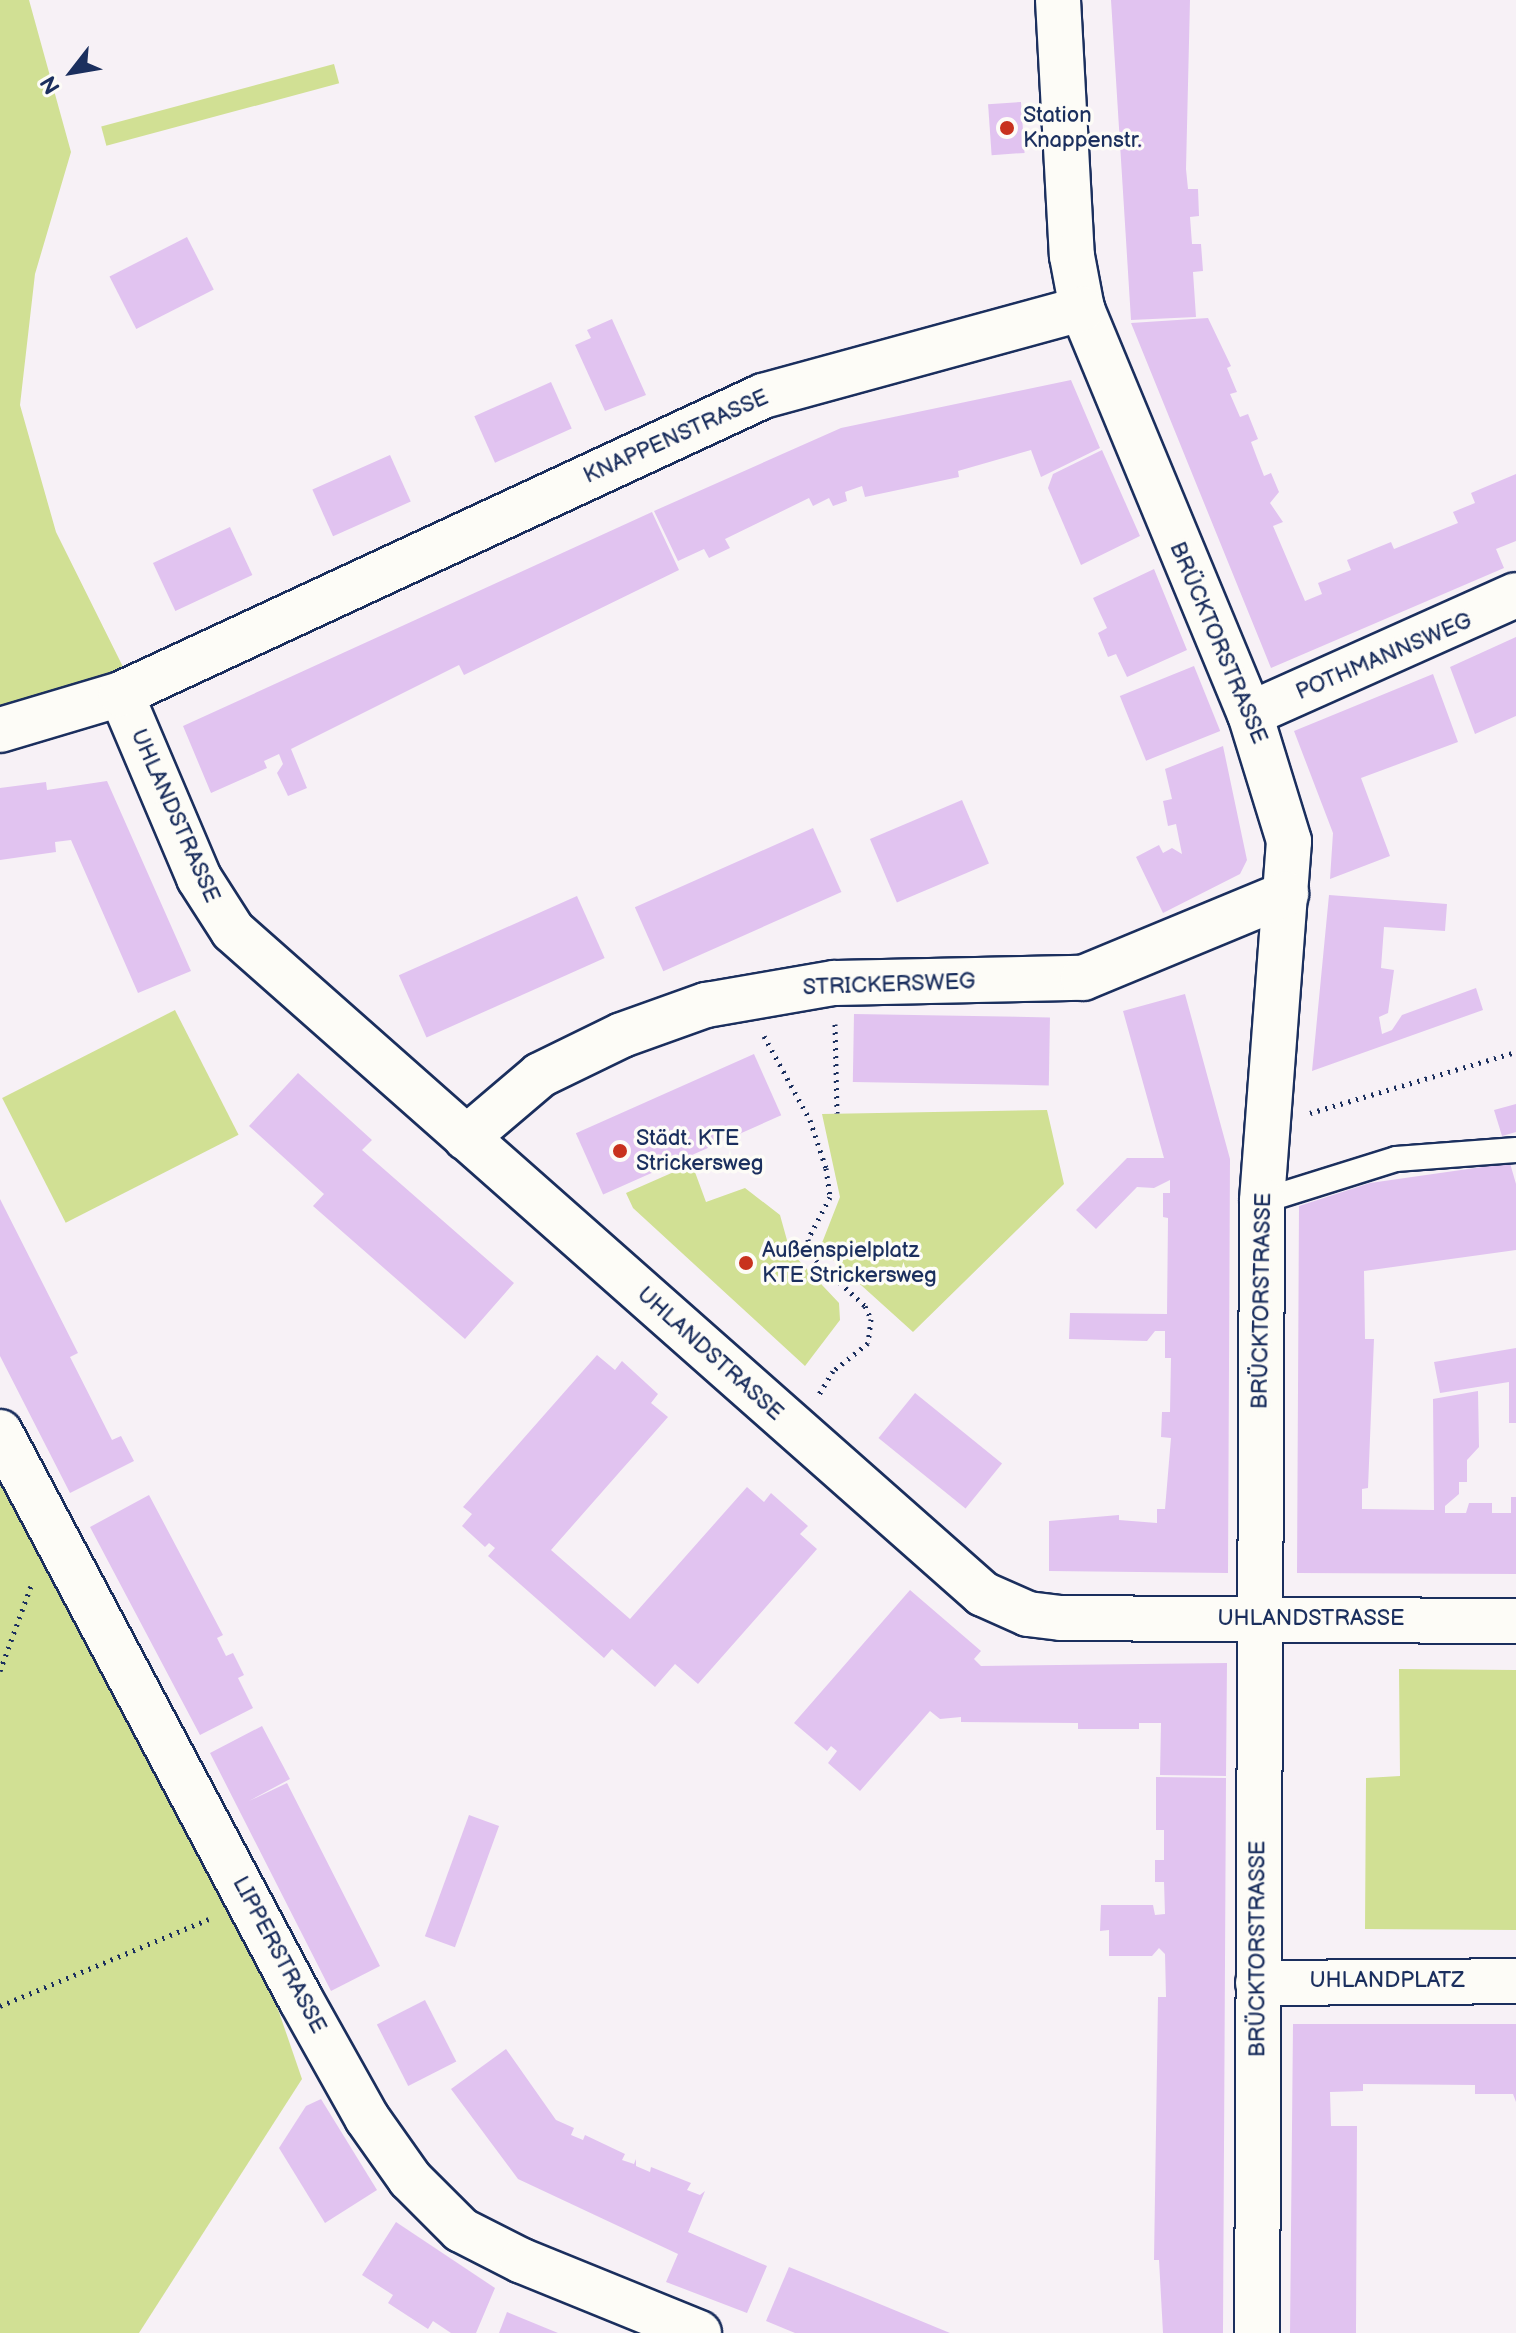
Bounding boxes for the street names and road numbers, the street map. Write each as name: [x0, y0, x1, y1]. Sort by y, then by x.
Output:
street label: KNAPPENSTRASSE: [580, 384, 772, 490]
street label: BRÜCKTORSTRASSE: [1164, 538, 1272, 748]
street label: POTHMANNSWEG: [1292, 608, 1476, 706]
street label: UHLANDSTRASSE: [125, 725, 225, 907]
street label: STRICKERSWEG: [802, 969, 976, 1001]
street label: BRÜCKTORSTRASSE: [1247, 1193, 1277, 1409]
street label: UHLANDSTRASSE: [632, 1282, 788, 1426]
street label: UHLANDSTRASSE: [1217, 1606, 1405, 1632]
street label: BRÜCKTORSTRASSE: [1245, 1841, 1271, 2057]
street label: LIPPERSTRASSE: [227, 1872, 331, 2038]
street label: UHLANDPLATZ: [1309, 1968, 1465, 1994]

